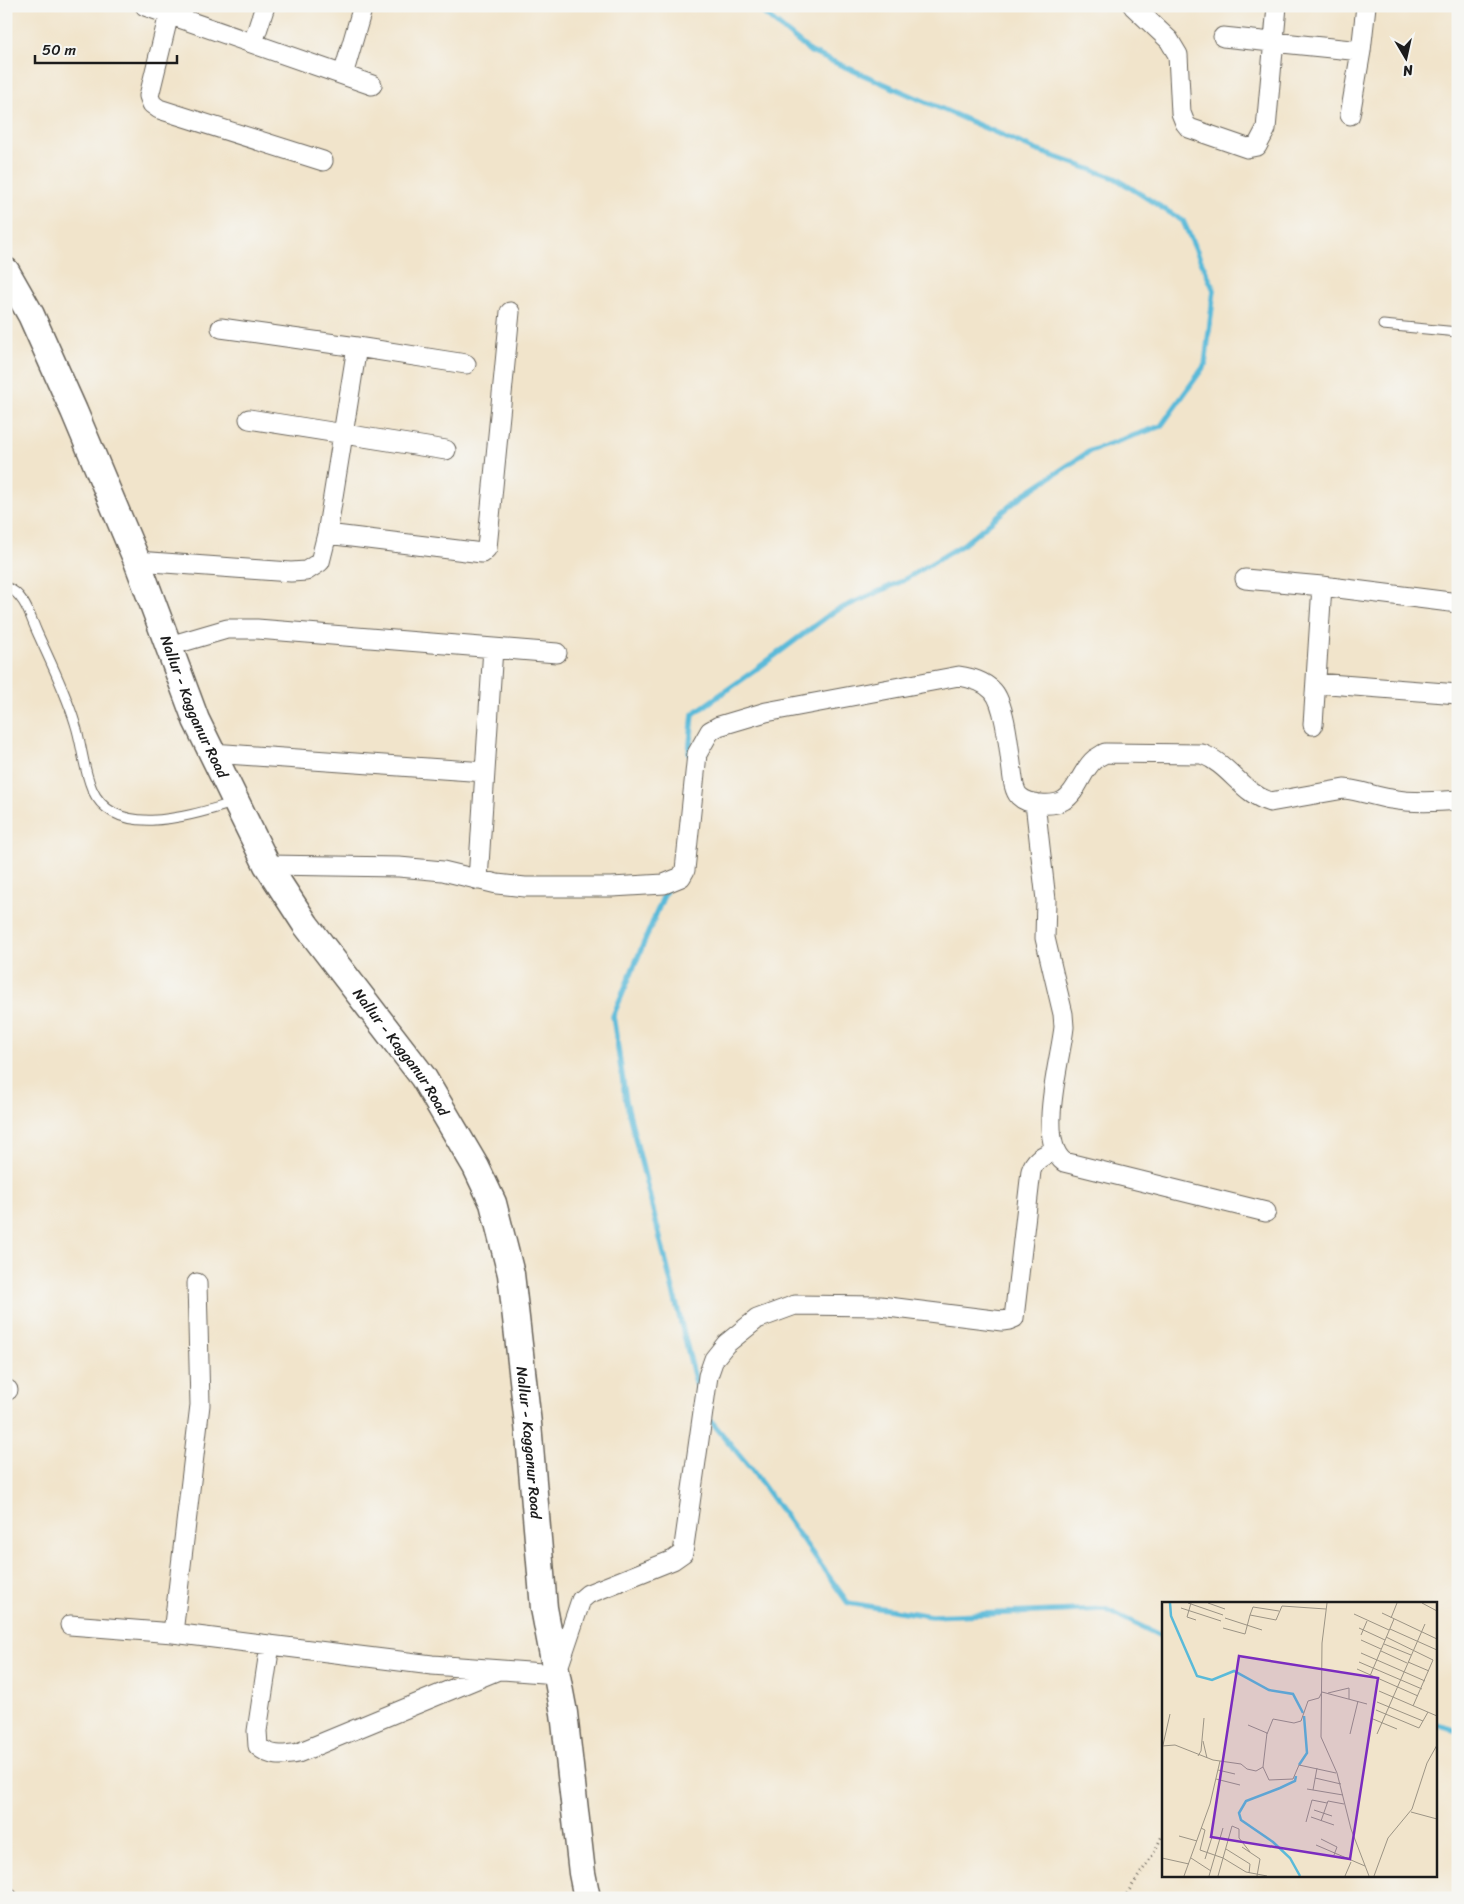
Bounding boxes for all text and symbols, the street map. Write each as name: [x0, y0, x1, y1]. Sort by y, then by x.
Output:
scale bar: [35, 32, 178, 64]
north arrow: [1382, 32, 1432, 82]
text: 50 m: [42, 37, 77, 63]
text: N: [1401, 57, 1416, 83]
street label: Nallur - Kagganur Road: [153, 631, 236, 784]
street label: Nallur - Kagganur Road: [346, 982, 457, 1122]
street label: Nallur - Kagganur Road: [509, 1365, 549, 1521]
inset map: [1162, 1602, 1436, 1876]

